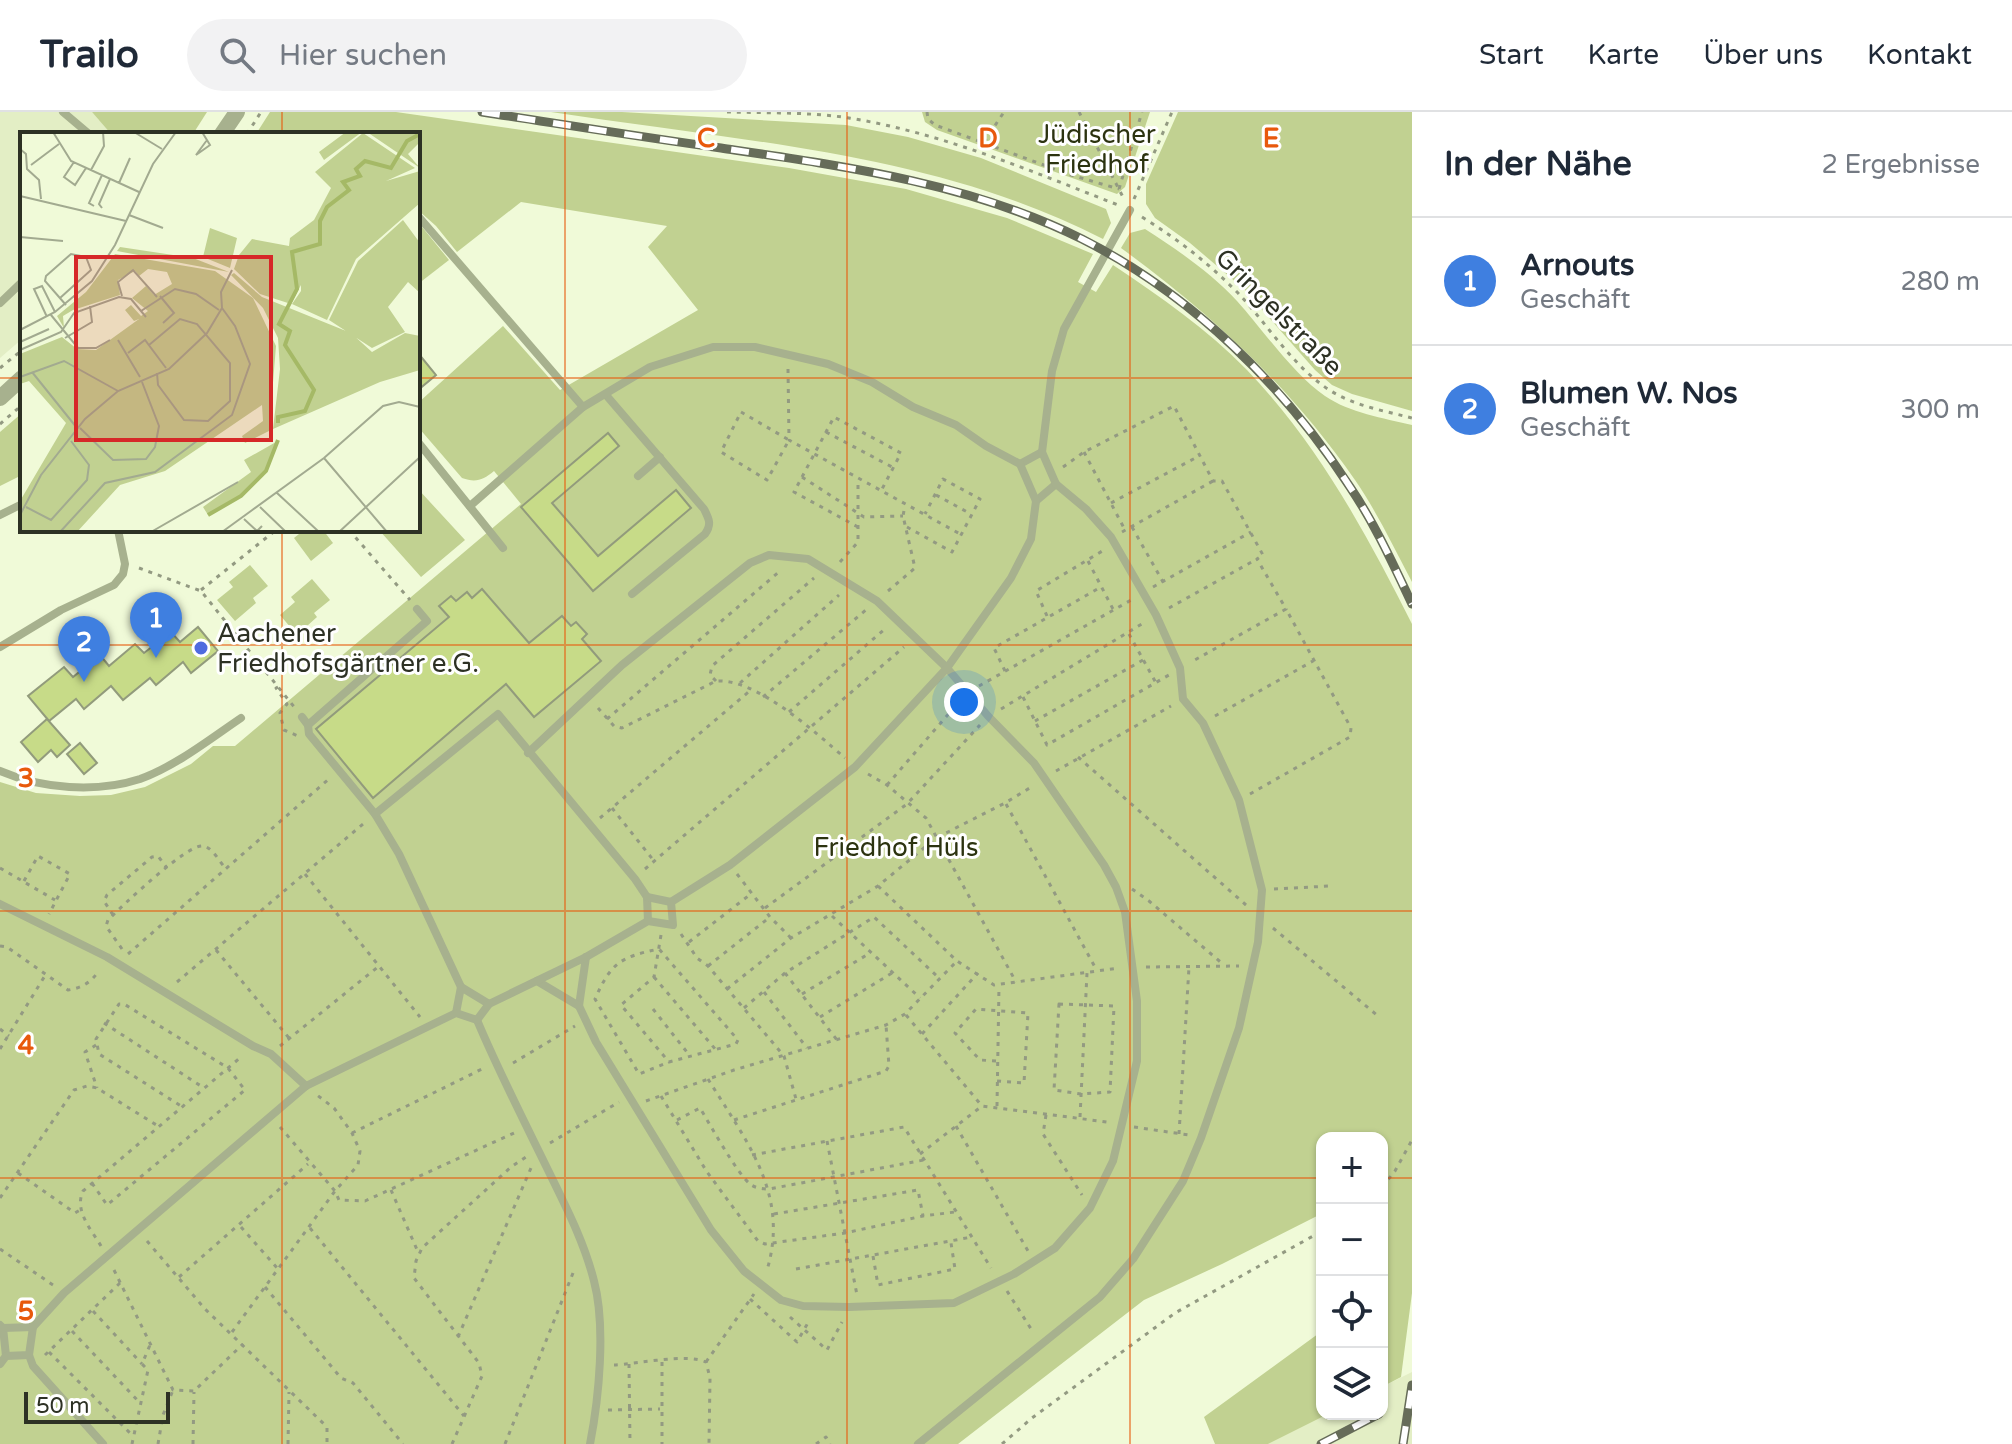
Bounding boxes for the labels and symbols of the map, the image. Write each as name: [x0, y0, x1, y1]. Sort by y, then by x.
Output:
park label: Jüdischer Friedhof: [1038, 119, 1156, 180]
text: C: [697, 123, 715, 154]
text: D: [978, 123, 998, 154]
text: E: [1263, 123, 1279, 154]
inset map: [20, 132, 420, 532]
street label: Gringelstraße: [1209, 242, 1349, 382]
pin: 1: [130, 592, 182, 658]
pin: 2: [58, 616, 110, 682]
place label: Aachener Friedhofsgärtner e.G.: [217, 618, 479, 679]
marker: Aachener Friedhofsgärtner e.G.: [192, 639, 210, 657]
your location: [944, 682, 984, 722]
text: 3: [18, 763, 34, 794]
park label: Friedhof Hüls: [814, 832, 978, 863]
text: 4: [18, 1030, 34, 1061]
text: 5: [18, 1296, 34, 1327]
scale bar: [24, 1388, 170, 1424]

